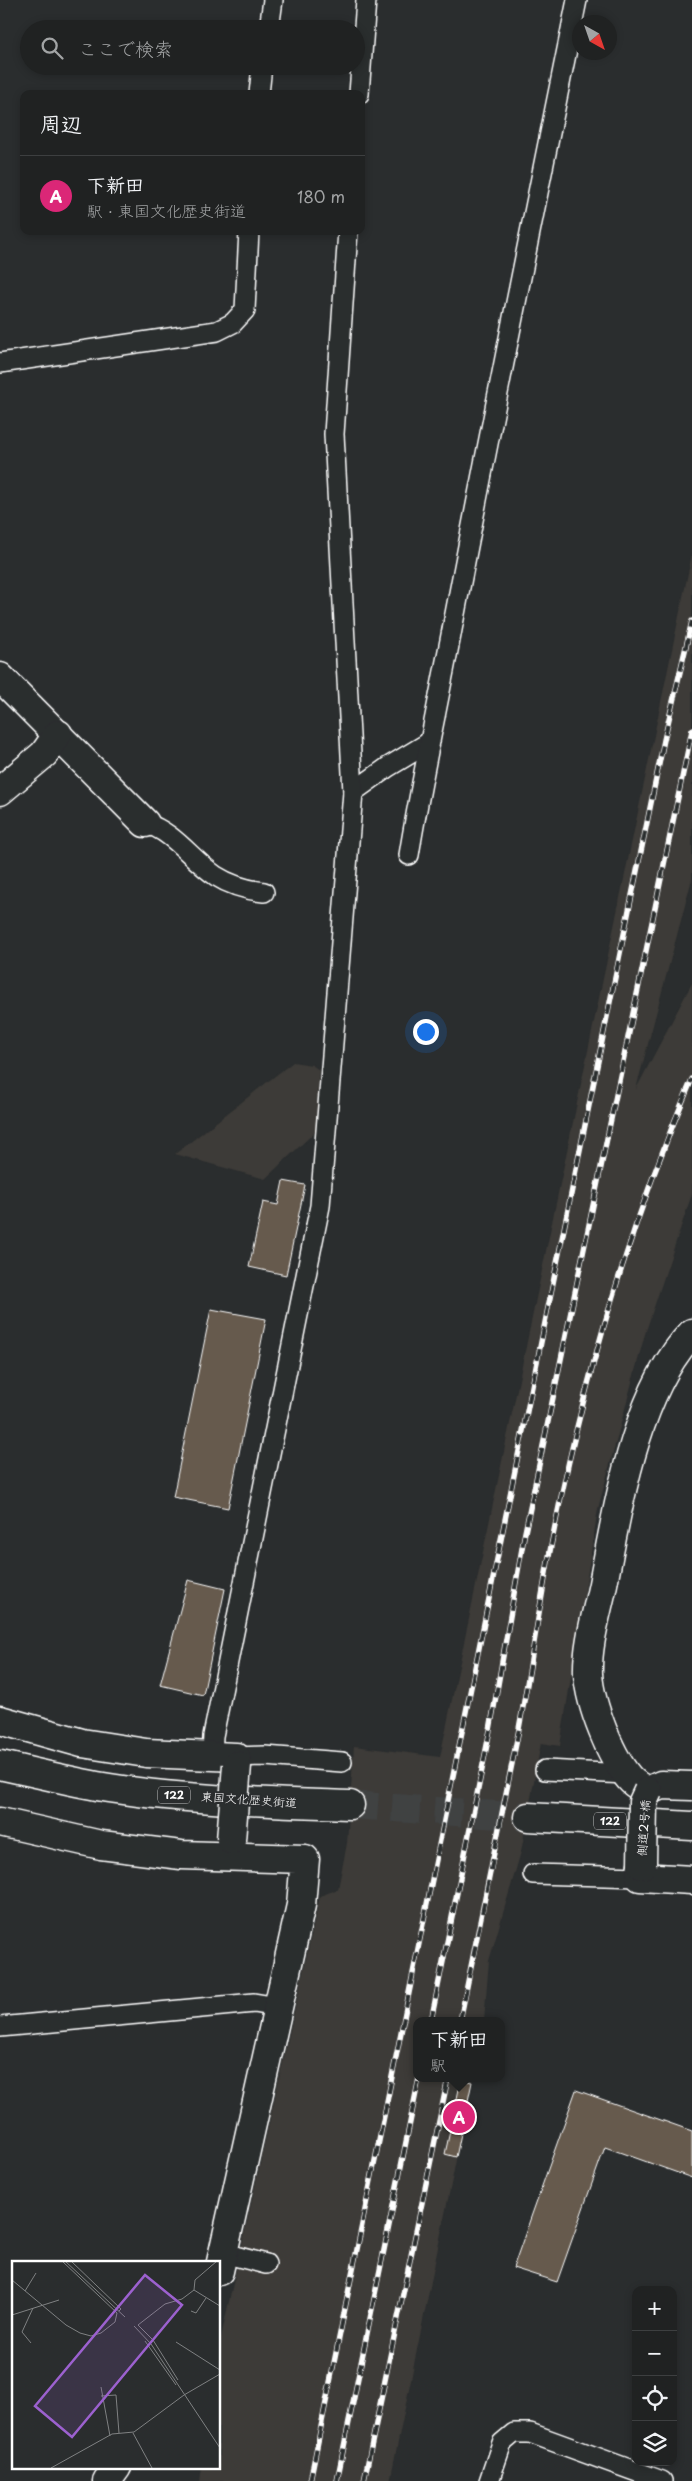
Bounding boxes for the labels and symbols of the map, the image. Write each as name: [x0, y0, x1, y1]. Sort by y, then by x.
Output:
north arrow: [572, 15, 617, 60]
your location: [413, 1019, 439, 1045]
road number: 122: [158, 1786, 190, 1804]
street label: 東国文化歴史街道: [201, 1787, 298, 1811]
street label: 側道2号橋: [632, 1799, 654, 1857]
road number: 122: [594, 1812, 626, 1830]
pin: A: [443, 2098, 475, 2136]
inset map: [12, 2261, 220, 2468]

